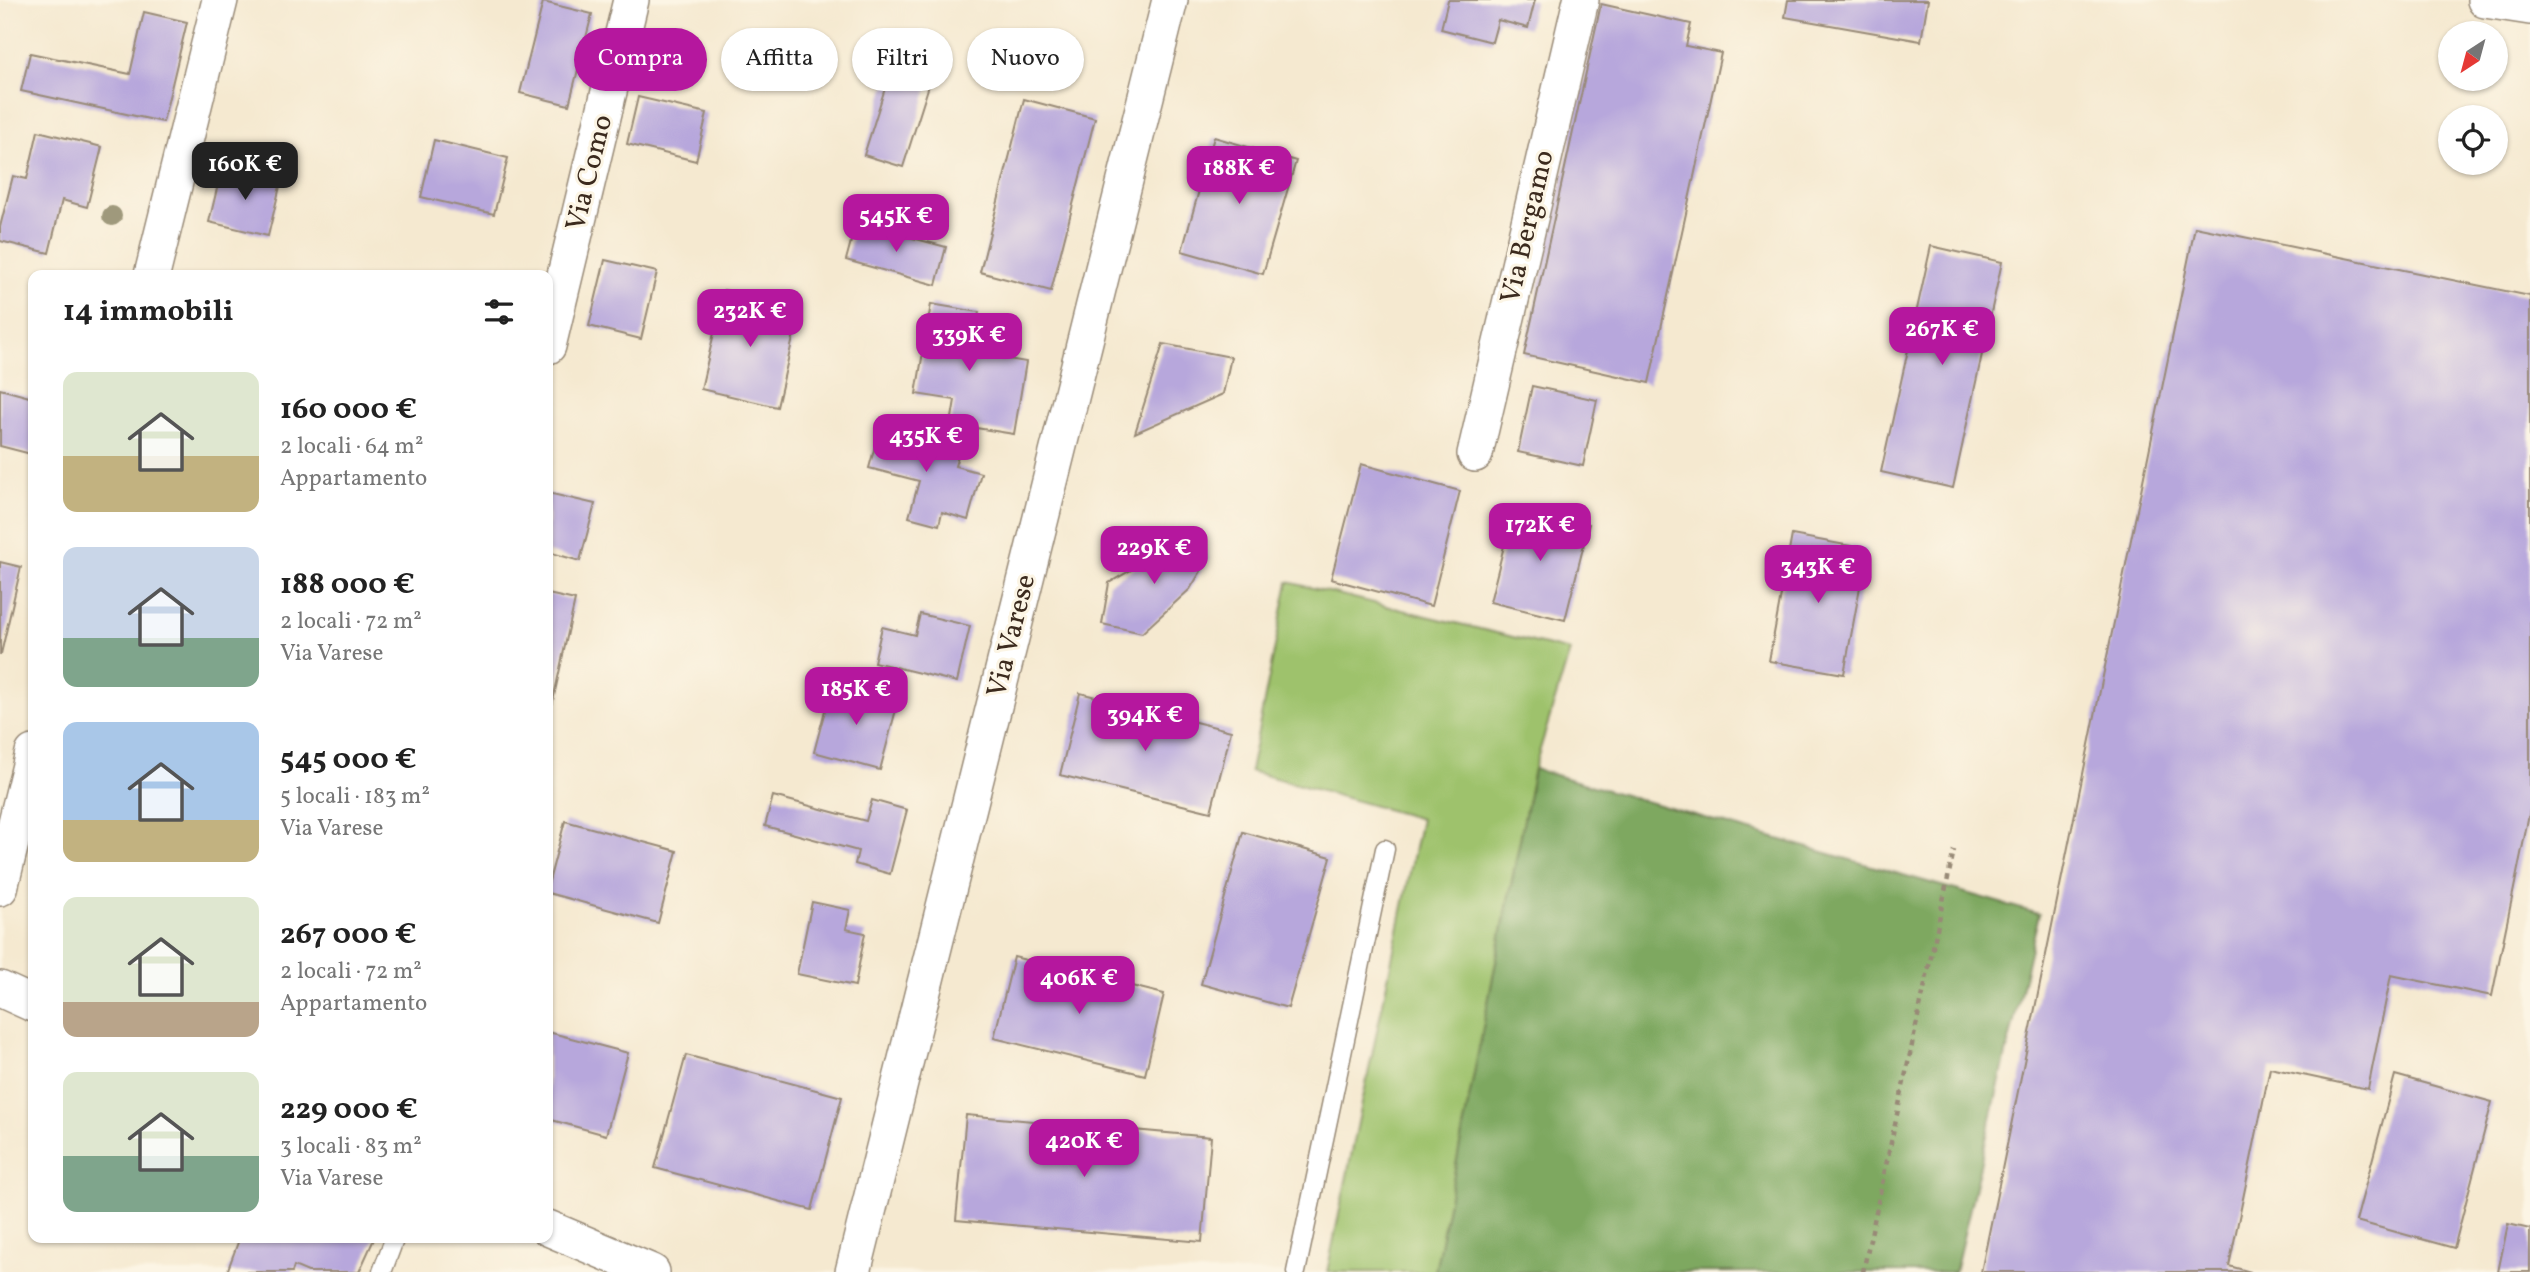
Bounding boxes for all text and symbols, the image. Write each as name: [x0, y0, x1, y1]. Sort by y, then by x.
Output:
north arrow: [2438, 21, 2508, 91]
map controls: [2438, 21, 2508, 175]
chip: Compra: [574, 28, 707, 91]
chip: Affitta: [721, 28, 838, 91]
chip: Filtri: [852, 28, 953, 91]
chip: Nuovo: [967, 28, 1084, 91]
button: locate: [2438, 105, 2508, 175]
street label: Via Como: [557, 111, 623, 235]
pin: 160K €: [188, 142, 302, 202]
pin: 188K €: [1182, 146, 1296, 206]
street label: Via Bergamo: [1491, 147, 1565, 307]
text: 160K €: [208, 149, 282, 181]
text: 188K €: [1203, 153, 1275, 185]
pin: 545K €: [839, 194, 953, 254]
text: 545K €: [859, 201, 933, 233]
pin: 232K €: [693, 290, 807, 349]
text: 14 immobili: [63, 291, 234, 333]
icon: filters: [480, 293, 518, 331]
text: 232K €: [713, 296, 787, 328]
pin: 267K €: [1885, 308, 1999, 367]
pin: 339K €: [912, 314, 1026, 373]
text: 267K €: [1905, 314, 1979, 346]
text: 339K €: [932, 320, 1006, 352]
text: 160 000 €: [280, 389, 417, 431]
icon: home: [119, 400, 203, 484]
pin: 435K €: [869, 414, 983, 474]
text: 435K €: [889, 421, 963, 453]
text: 2 locali · 64 m²: [280, 431, 423, 463]
text: Appartamento: [280, 463, 427, 495]
pin: 172K €: [1483, 504, 1597, 563]
text: 172K €: [1505, 510, 1575, 542]
pin: 229K €: [1097, 526, 1211, 586]
text: 229K €: [1117, 533, 1191, 565]
pin: 343K €: [1761, 546, 1875, 605]
text: 343K €: [1781, 552, 1855, 584]
text: 188 000 €: [280, 564, 415, 606]
street label: Via Varese: [978, 570, 1046, 702]
icon: home: [119, 575, 203, 659]
text: 2 locali · 72 m²: [280, 606, 422, 638]
text: Via Varese: [280, 638, 383, 670]
pin: 185K €: [799, 668, 913, 727]
text: 185K €: [821, 674, 891, 706]
pin: 394K €: [1088, 694, 1202, 753]
text: 394K €: [1107, 700, 1183, 732]
text: 545 000 €: [280, 739, 417, 781]
icon: home: [119, 750, 203, 834]
text: 5 locali · 183 m²: [280, 781, 430, 813]
text: Via Varese: [280, 813, 383, 845]
text: 267 000 €: [280, 914, 417, 956]
icon: home: [119, 925, 203, 1009]
text: 2 locali · 72 m²: [280, 956, 422, 988]
pin: 406K €: [1022, 956, 1136, 1016]
text: 406K €: [1040, 963, 1118, 995]
text: Appartamento: [280, 988, 427, 1020]
text: 229 000 €: [280, 1089, 418, 1131]
icon: home: [119, 1100, 203, 1184]
pin: 420K €: [1027, 1120, 1141, 1179]
text: 420K €: [1045, 1126, 1123, 1158]
text: 3 locali · 83 m²: [280, 1131, 422, 1163]
text: Via Varese: [280, 1163, 383, 1195]

